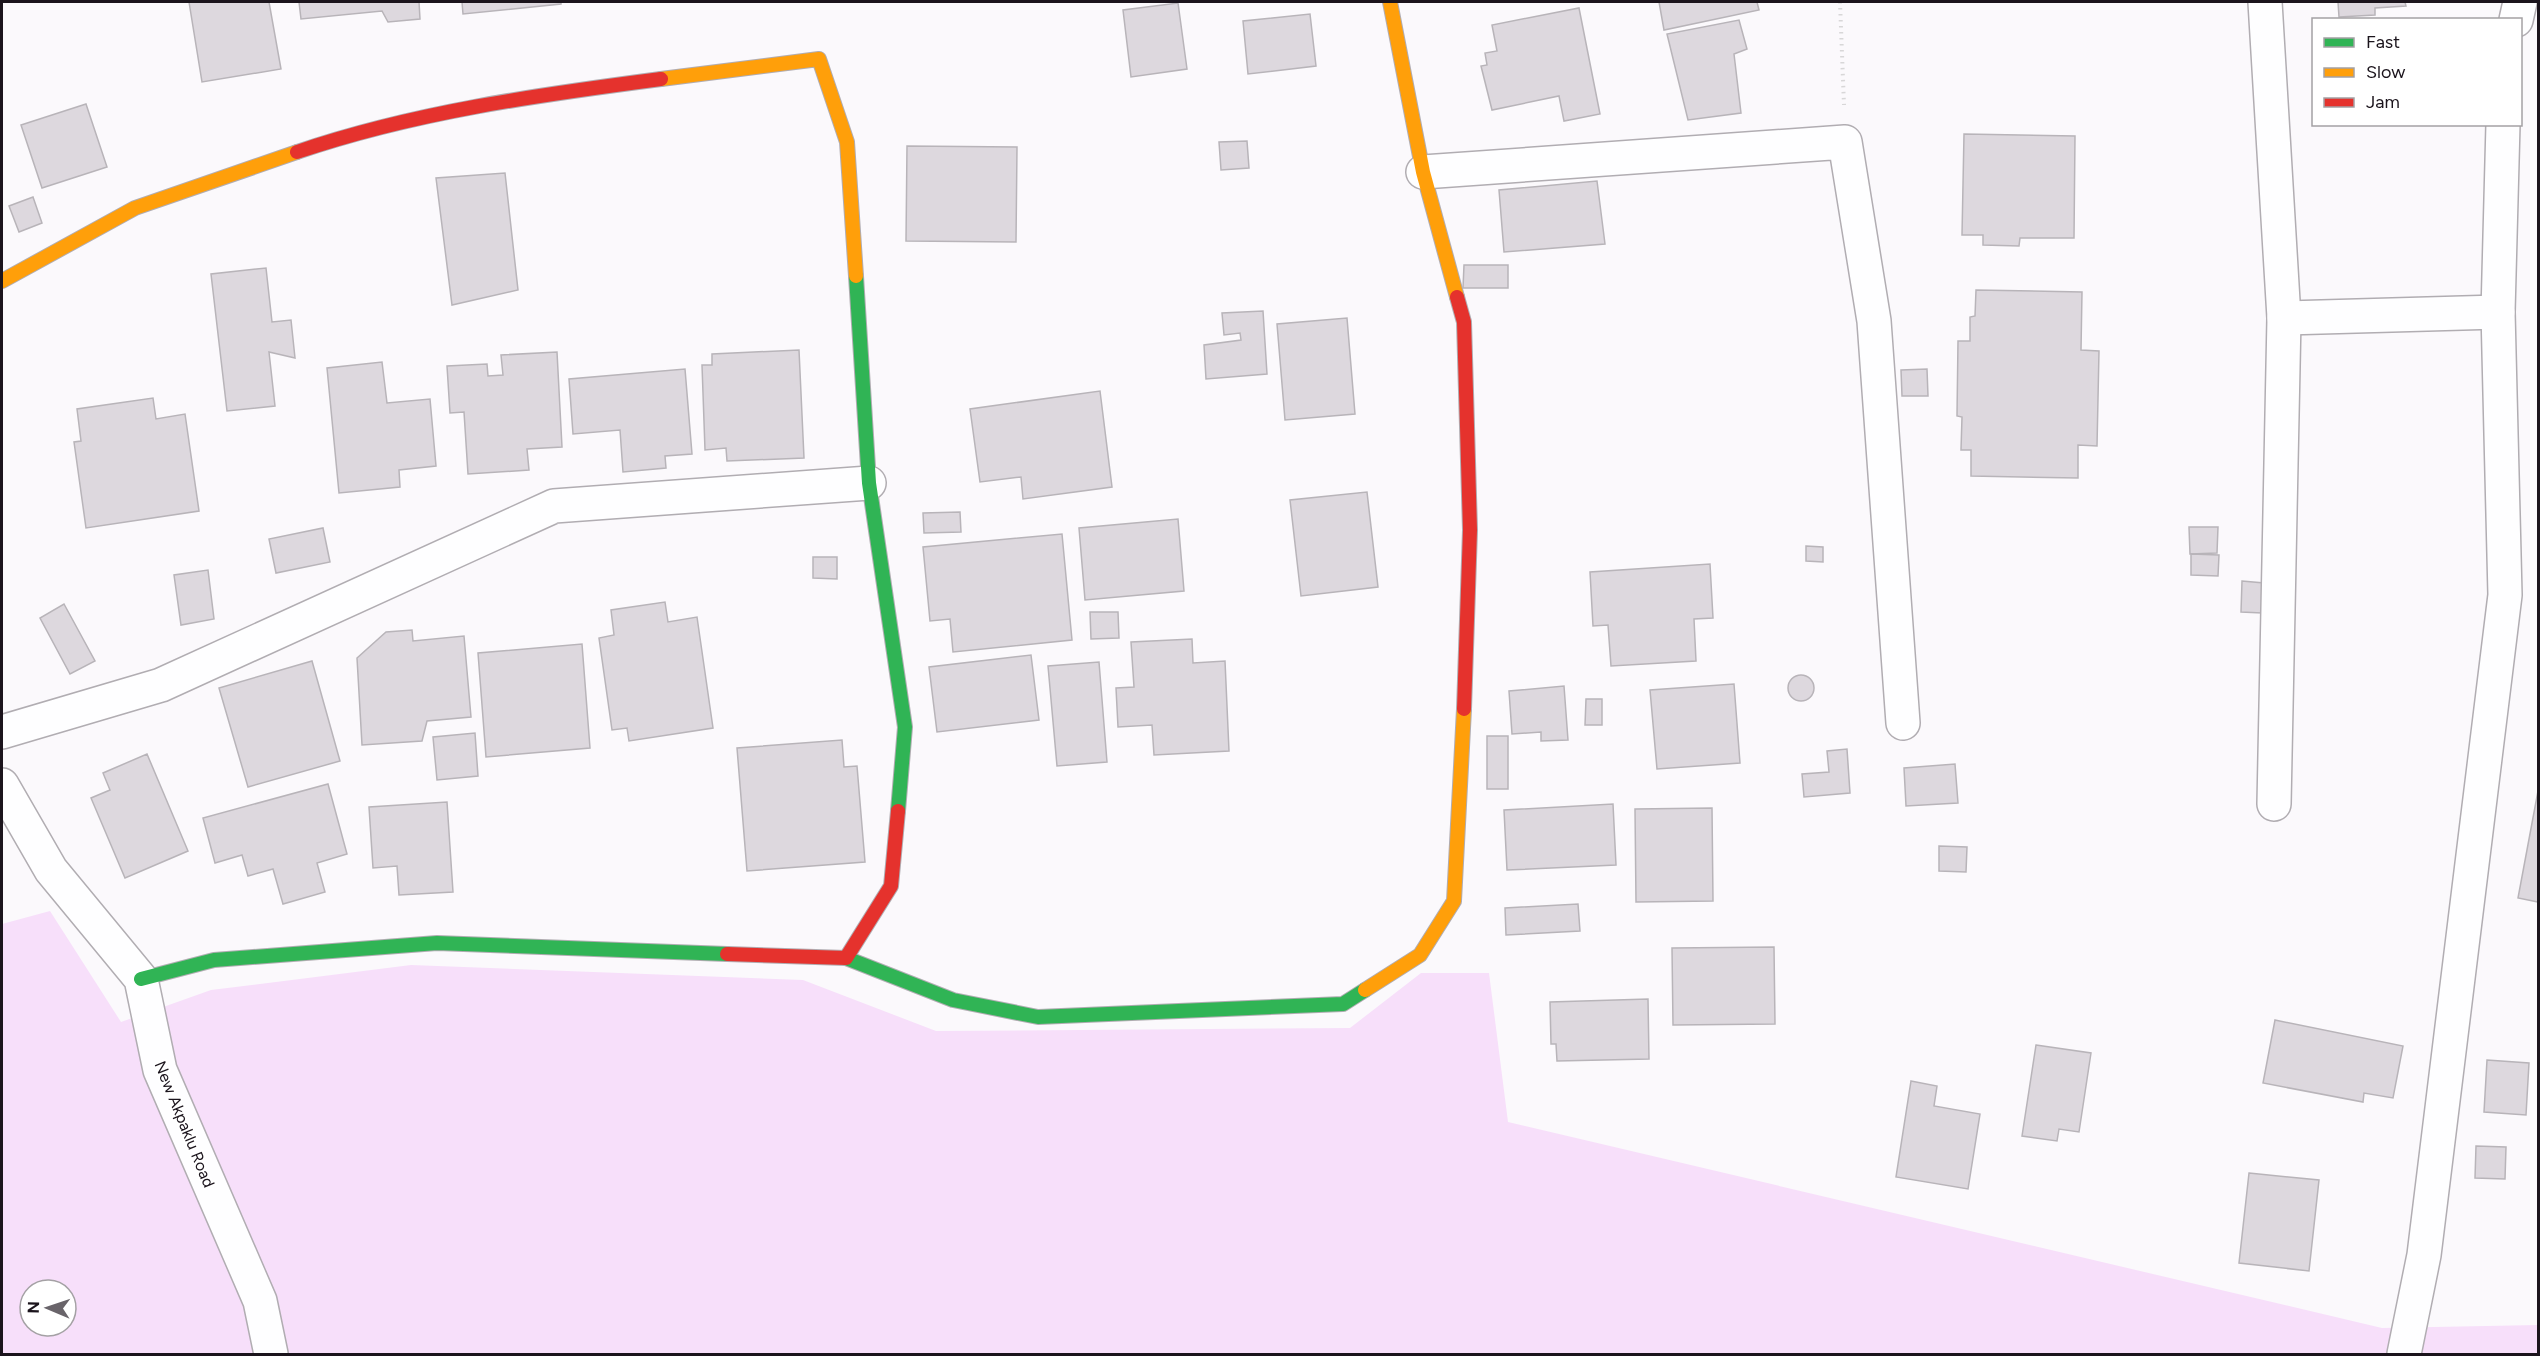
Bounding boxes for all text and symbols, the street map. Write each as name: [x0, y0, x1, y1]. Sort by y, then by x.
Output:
legend: [2312, 18, 2522, 126]
text: Fast: [2366, 31, 2400, 53]
text: Slow: [2366, 61, 2405, 83]
text: Jam: [2366, 91, 2400, 113]
street label: New Akpaklu Road: [151, 1058, 219, 1190]
north arrow: [18, 1278, 78, 1338]
text: N: [24, 1301, 43, 1314]

